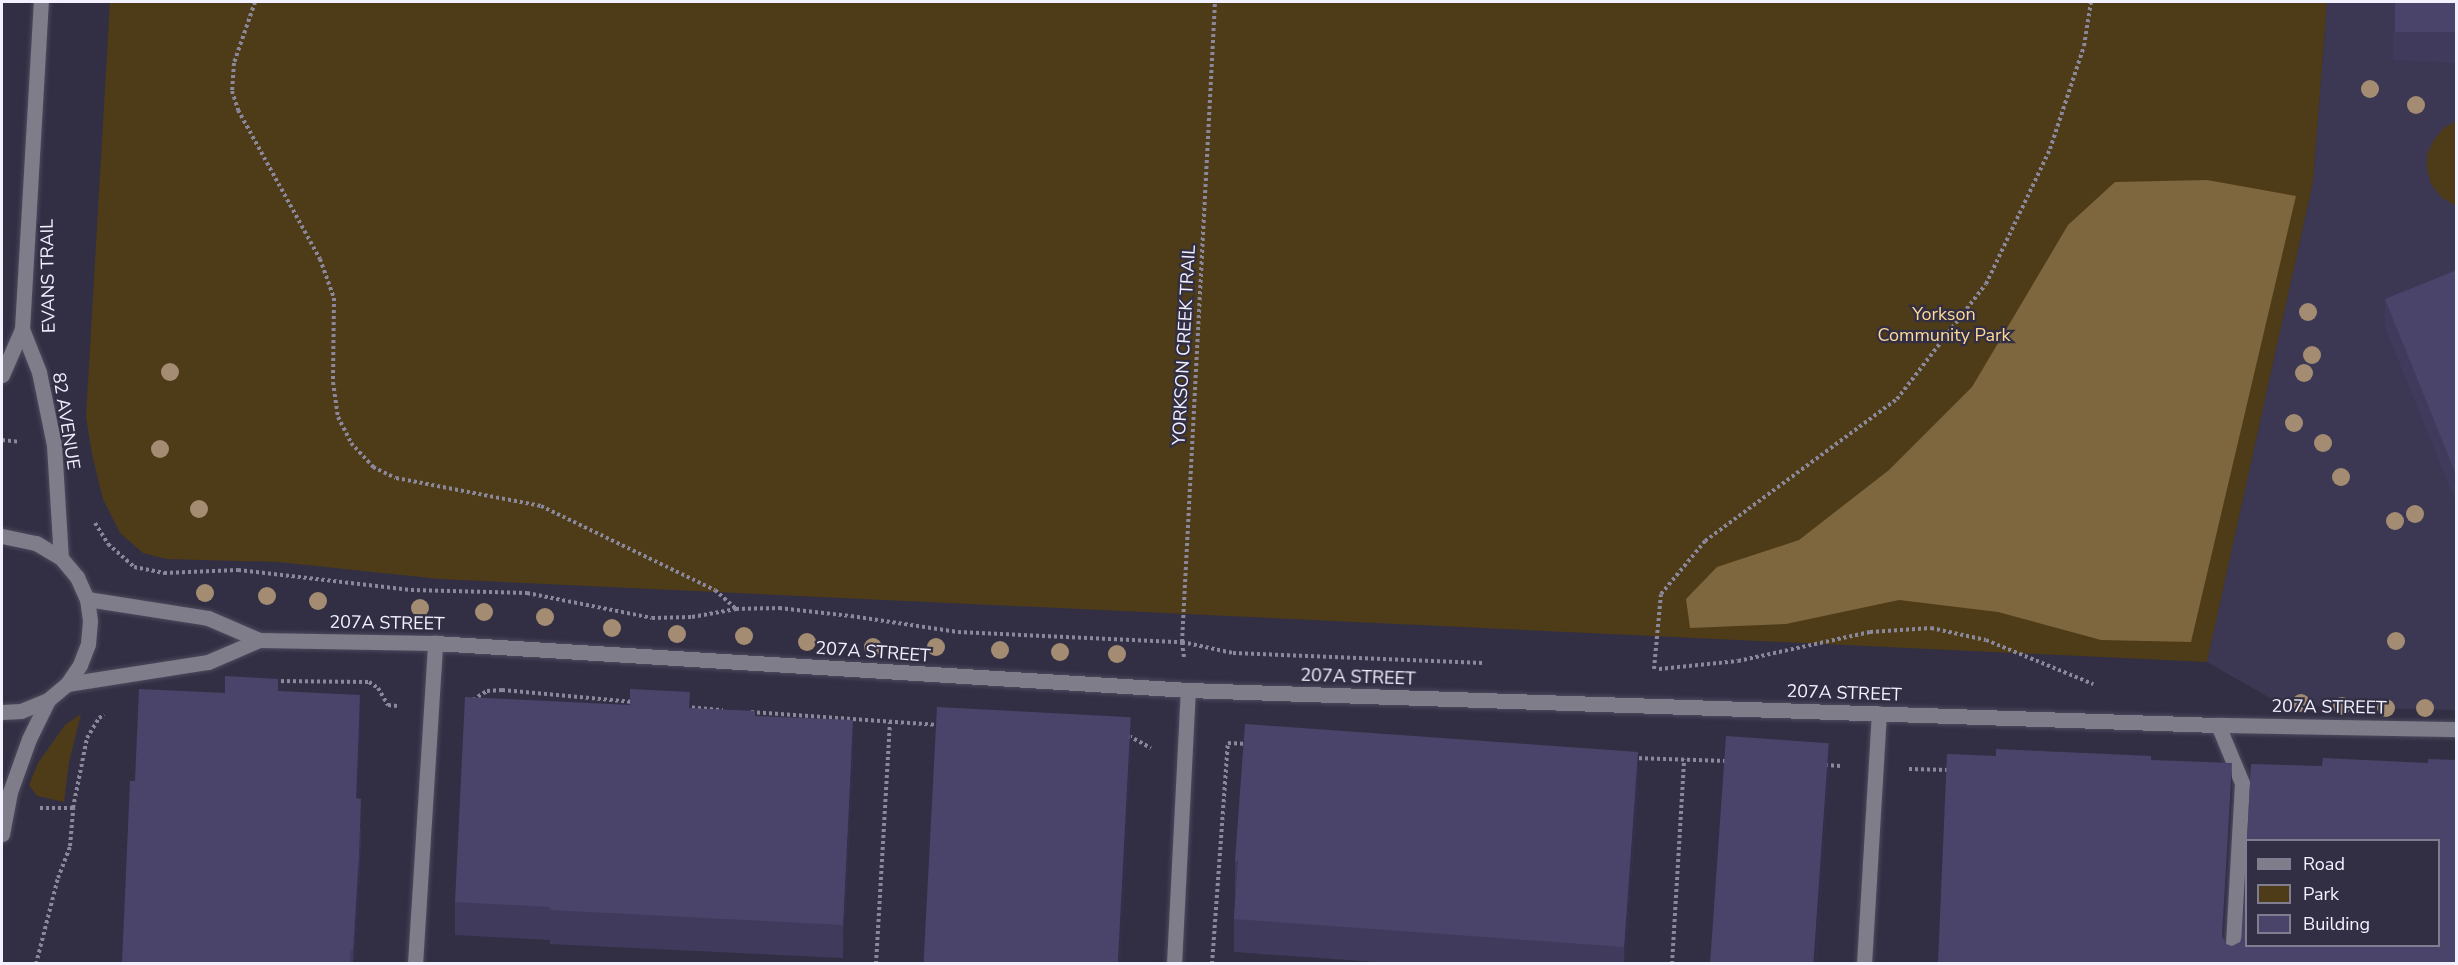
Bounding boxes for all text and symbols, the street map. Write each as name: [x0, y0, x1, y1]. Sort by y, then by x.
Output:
street label: EVANS TRAIL: [36, 219, 60, 333]
street label: YORKSON CREEK TRAIL: [1168, 244, 1200, 446]
park label: Yorkson Community Park: [1877, 304, 2011, 346]
street label: 82 AVENUE: [48, 371, 84, 471]
street label: 207A STREET: [329, 611, 445, 635]
street label: 207A STREET: [815, 637, 931, 667]
street label: 207A STREET: [1300, 664, 1416, 690]
street label: 207A STREET: [1786, 680, 1902, 706]
street label: 207A STREET: [2271, 695, 2387, 719]
legend: [2245, 839, 2440, 947]
text: Road: [2303, 852, 2345, 876]
text: Park: [2303, 882, 2339, 906]
text: Building: [2303, 912, 2370, 936]

